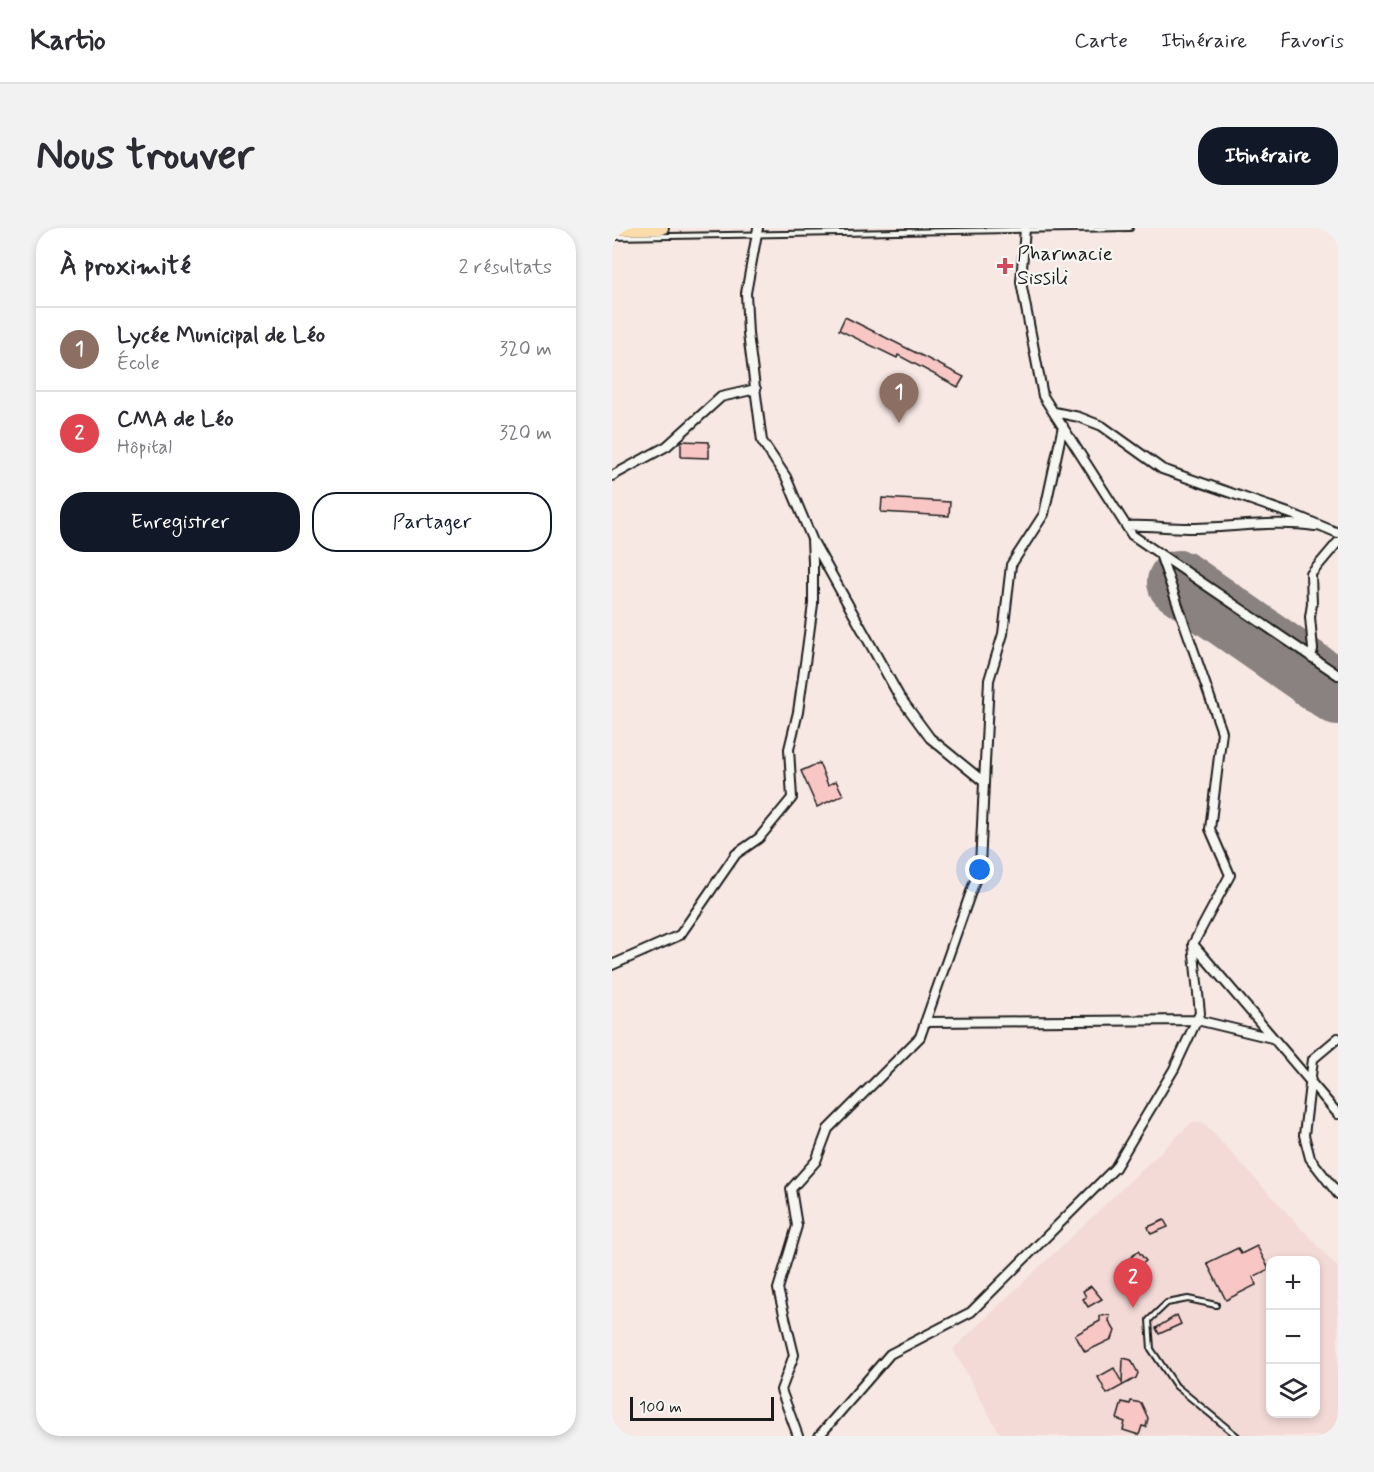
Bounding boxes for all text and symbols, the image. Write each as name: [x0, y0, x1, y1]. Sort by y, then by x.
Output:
text: Kartio: [30, 23, 106, 60]
text: Carte: [1074, 27, 1128, 55]
text: Itinéraire: [1161, 27, 1247, 55]
text: Favoris: [1280, 27, 1344, 55]
button: Itinéraire: [1198, 127, 1338, 185]
text: Nous trouver: [36, 129, 254, 184]
place label: Pharmacie Sissili: [1017, 240, 1113, 292]
text: À proximité: [60, 250, 191, 284]
text: 2 résultats: [459, 254, 552, 281]
marker: Pharmacie Sissili: [998, 259, 1012, 273]
text: Lycée Municipal de Léo: [117, 322, 325, 350]
text: 1: [75, 336, 84, 363]
text: 320 m: [499, 336, 552, 363]
text: École: [117, 350, 160, 377]
pin: 1: [880, 374, 918, 423]
text: CMA de Léo: [117, 406, 234, 434]
text: 2: [75, 420, 84, 447]
text: 320 m: [499, 420, 552, 447]
text: Hôpital: [117, 434, 172, 461]
button: Enregistrer: [60, 492, 300, 552]
button: Partager: [312, 492, 552, 552]
your location: [965, 855, 994, 884]
map controls: [1266, 1256, 1320, 1418]
button: +: [1266, 1256, 1320, 1310]
pin: 2: [1114, 1258, 1152, 1308]
button: −: [1266, 1310, 1320, 1364]
button: layers: [1266, 1364, 1320, 1418]
scale bar: [630, 1394, 774, 1422]
text: 100 m: [639, 1397, 682, 1418]

